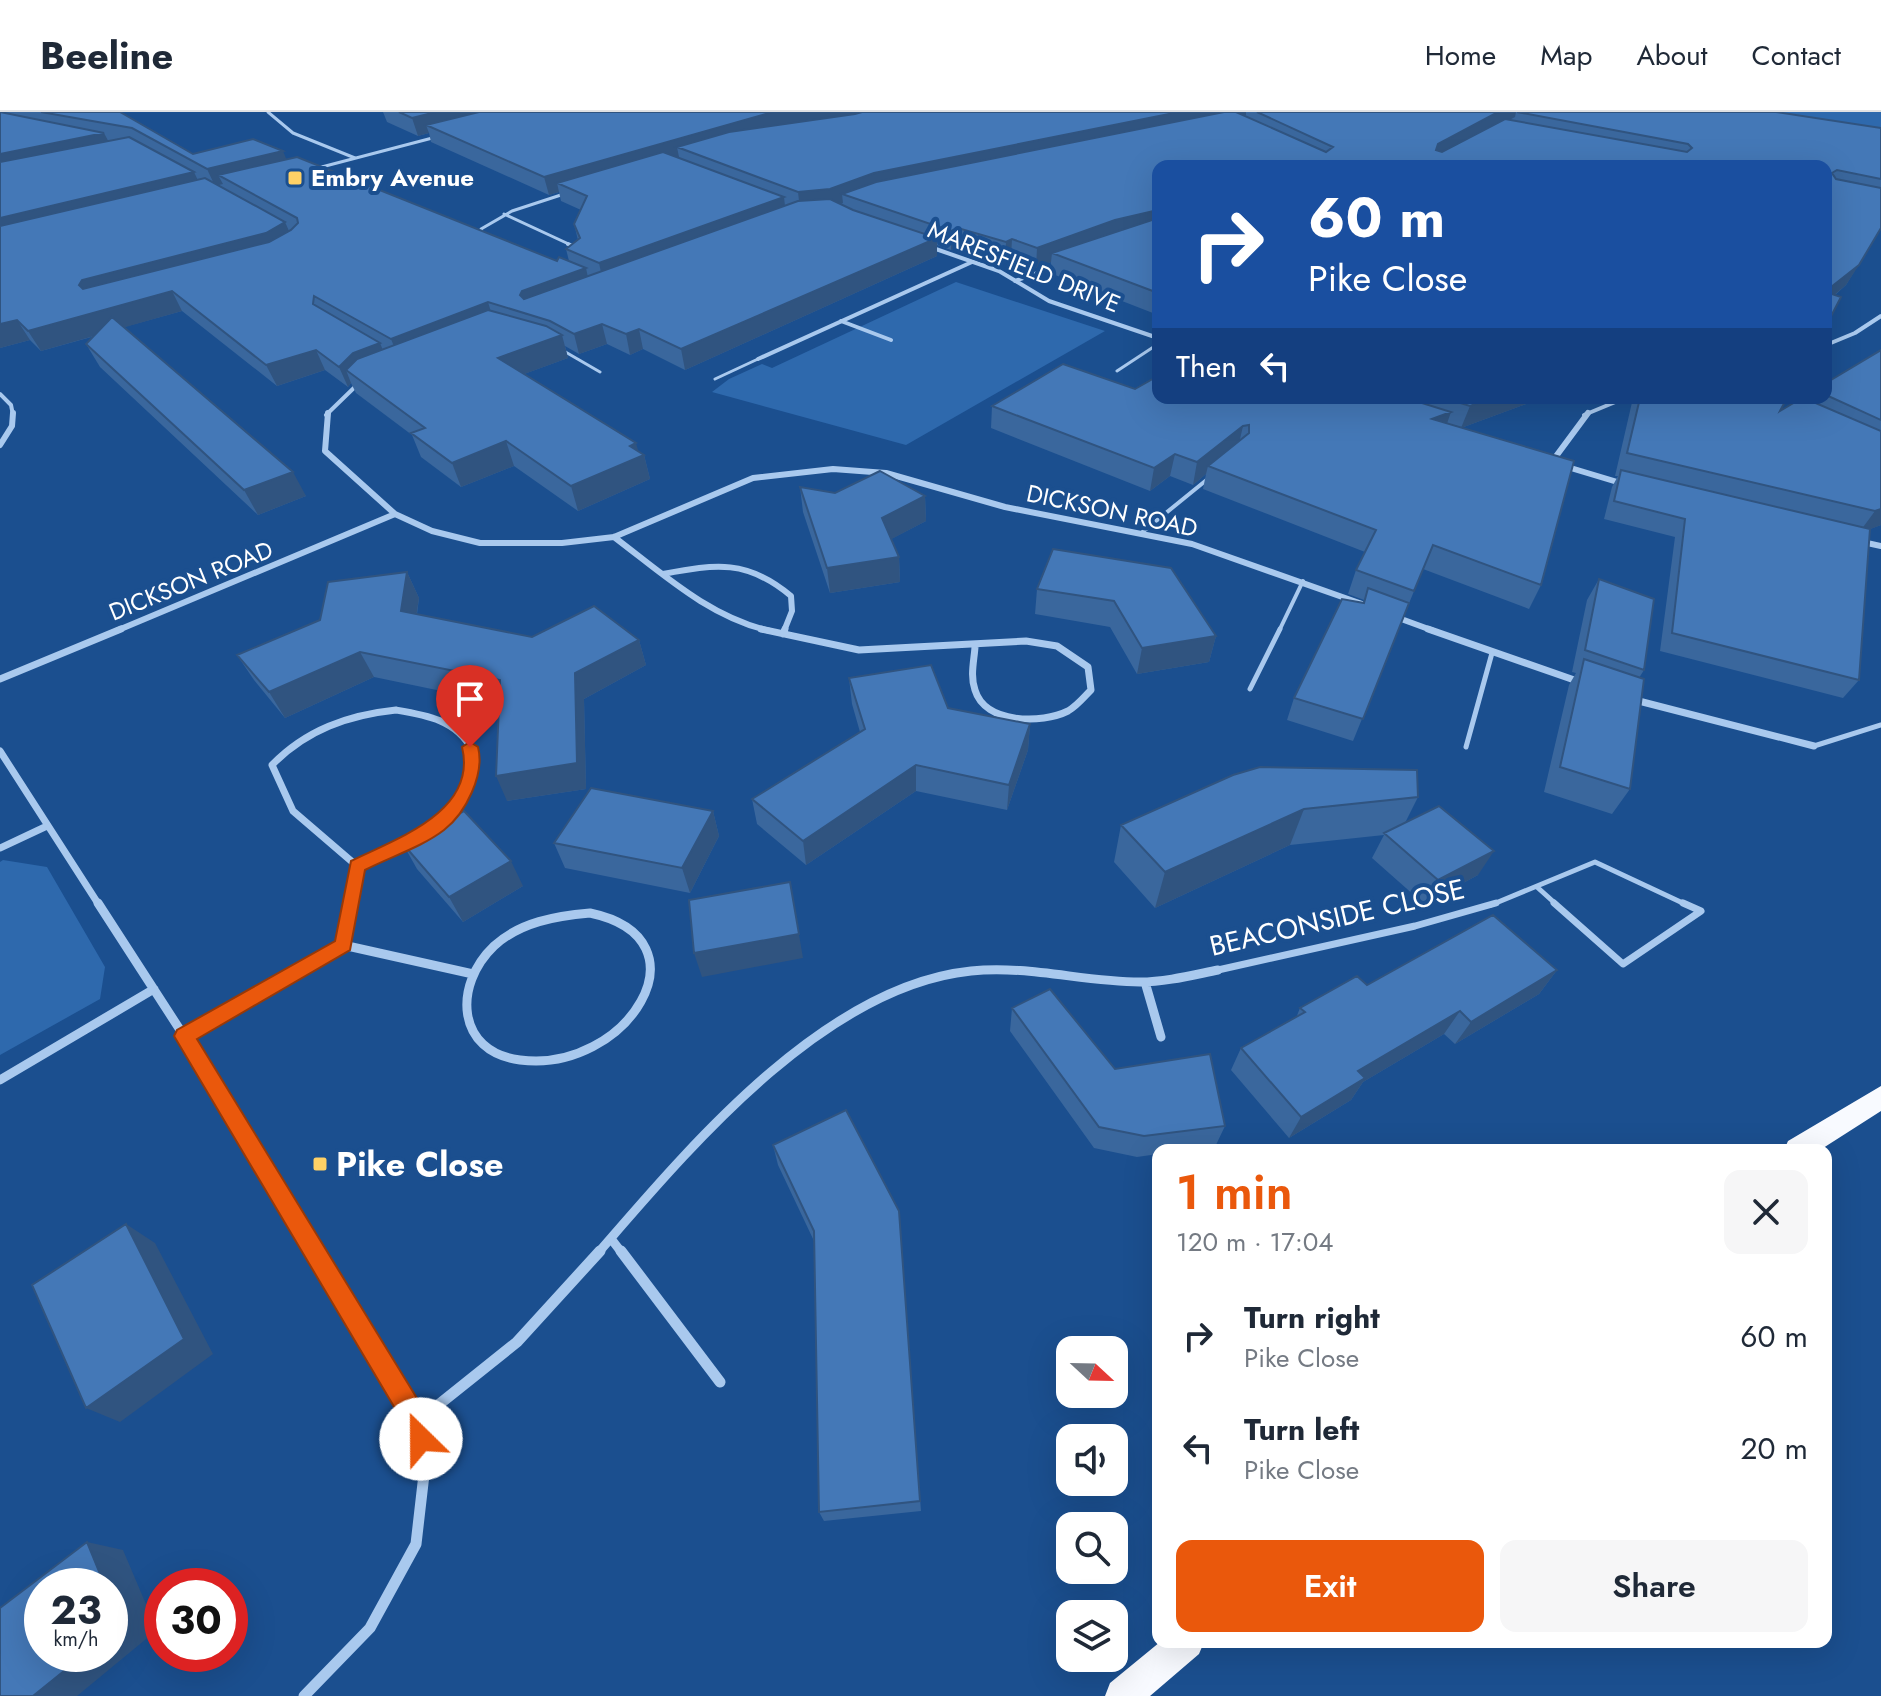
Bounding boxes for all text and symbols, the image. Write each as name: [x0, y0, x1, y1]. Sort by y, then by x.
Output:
text: Beeline: [40, 28, 173, 83]
text: Home: [1425, 35, 1496, 76]
text: Map: [1540, 35, 1592, 76]
text: About: [1636, 35, 1708, 76]
text: Contact: [1752, 35, 1841, 76]
place label: Embry Avenue: [311, 160, 474, 195]
marker: Embry Avenue: [286, 169, 304, 187]
text: 60 m: [1308, 177, 1445, 258]
icon: right: [1176, 192, 1280, 296]
street label: MARESFIELD DRIVE: [923, 212, 1126, 321]
text: Pike Close: [1308, 252, 1467, 304]
icon: left: [1253, 344, 1297, 388]
text: Then: [1176, 345, 1237, 388]
street label: DICKSON ROAD: [1023, 475, 1201, 546]
street label: DICKSON ROAD: [104, 532, 278, 629]
pin: [436, 665, 504, 747]
icon: arrive: [448, 677, 492, 721]
street label: BEACONSIDE CLOSE: [1206, 868, 1469, 967]
place label: Pike Close: [336, 1140, 503, 1189]
marker: Pike Close: [311, 1155, 329, 1173]
text: 1 min: [1176, 1158, 1293, 1227]
button: close: [1724, 1170, 1808, 1254]
text: 120 m · 17:04: [1176, 1223, 1333, 1261]
text: Turn right: [1244, 1296, 1380, 1339]
icon: right: [1176, 1314, 1220, 1358]
text: 60 m: [1740, 1315, 1808, 1358]
north arrow: [1056, 1336, 1128, 1408]
map controls: [1056, 1336, 1128, 1672]
text: Pike Close: [1244, 1339, 1359, 1377]
position arrow: [379, 1397, 463, 1481]
text: Turn left: [1244, 1408, 1359, 1451]
button: sound: [1056, 1424, 1128, 1496]
icon: left: [1176, 1426, 1220, 1470]
text: 20 m: [1741, 1427, 1808, 1470]
text: Pike Close: [1244, 1451, 1359, 1489]
button: search: [1056, 1512, 1128, 1584]
button: Exit: [1176, 1540, 1484, 1632]
button: Share: [1500, 1540, 1808, 1632]
speed limit sign: 30: [144, 1568, 248, 1672]
text: 23: [50, 1581, 102, 1639]
button: layers: [1056, 1600, 1128, 1672]
text: km/h: [53, 1625, 99, 1654]

